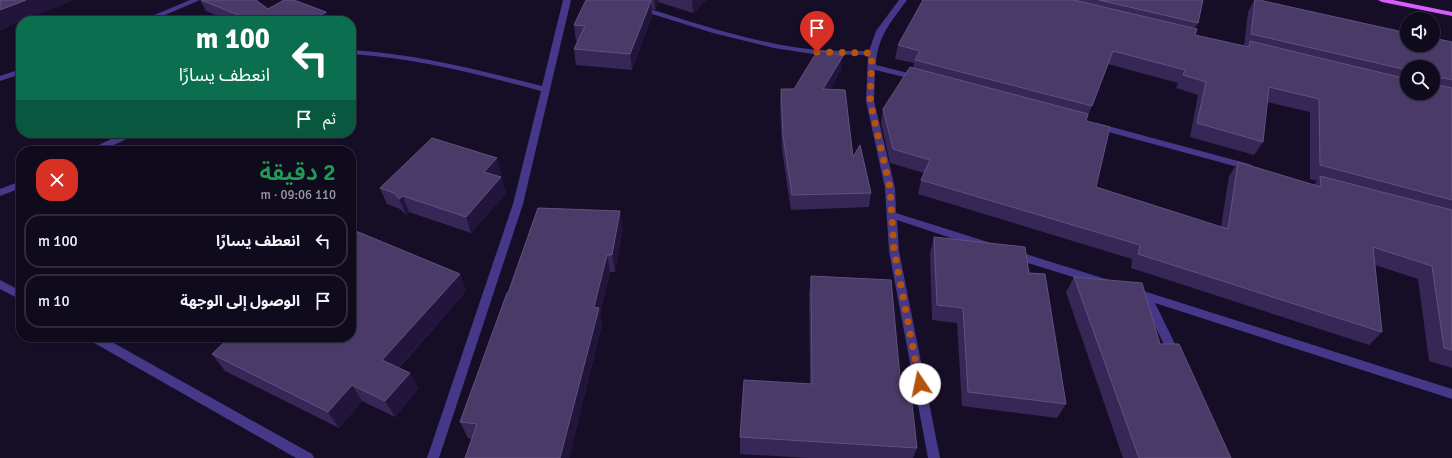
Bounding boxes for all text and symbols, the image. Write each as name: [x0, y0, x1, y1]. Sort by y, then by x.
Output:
pin: [800, 11, 834, 52]
map controls: [1400, 12, 1440, 100]
button: sound: [1400, 12, 1440, 52]
icon: arrive: [806, 17, 828, 39]
text: 100 m: [196, 22, 270, 56]
icon: left: [284, 32, 336, 84]
button: search: [1400, 60, 1440, 100]
text: انعطف يسارًا: [179, 64, 270, 86]
icon: arrive: [293, 108, 315, 130]
text: ثم: [323, 110, 336, 128]
text: 2 دقيقة: [260, 157, 336, 187]
button: close: [36, 159, 78, 201]
text: 110 m · 09:06: [260, 187, 336, 203]
icon: left: [312, 230, 334, 252]
text: 100 m: [38, 232, 78, 250]
text: انعطف يسارًا: [216, 232, 300, 250]
icon: arrive: [312, 290, 334, 312]
text: 10 m: [38, 292, 69, 310]
text: الوصول إلى الوجهة: [180, 292, 300, 310]
position arrow: [899, 363, 941, 405]

